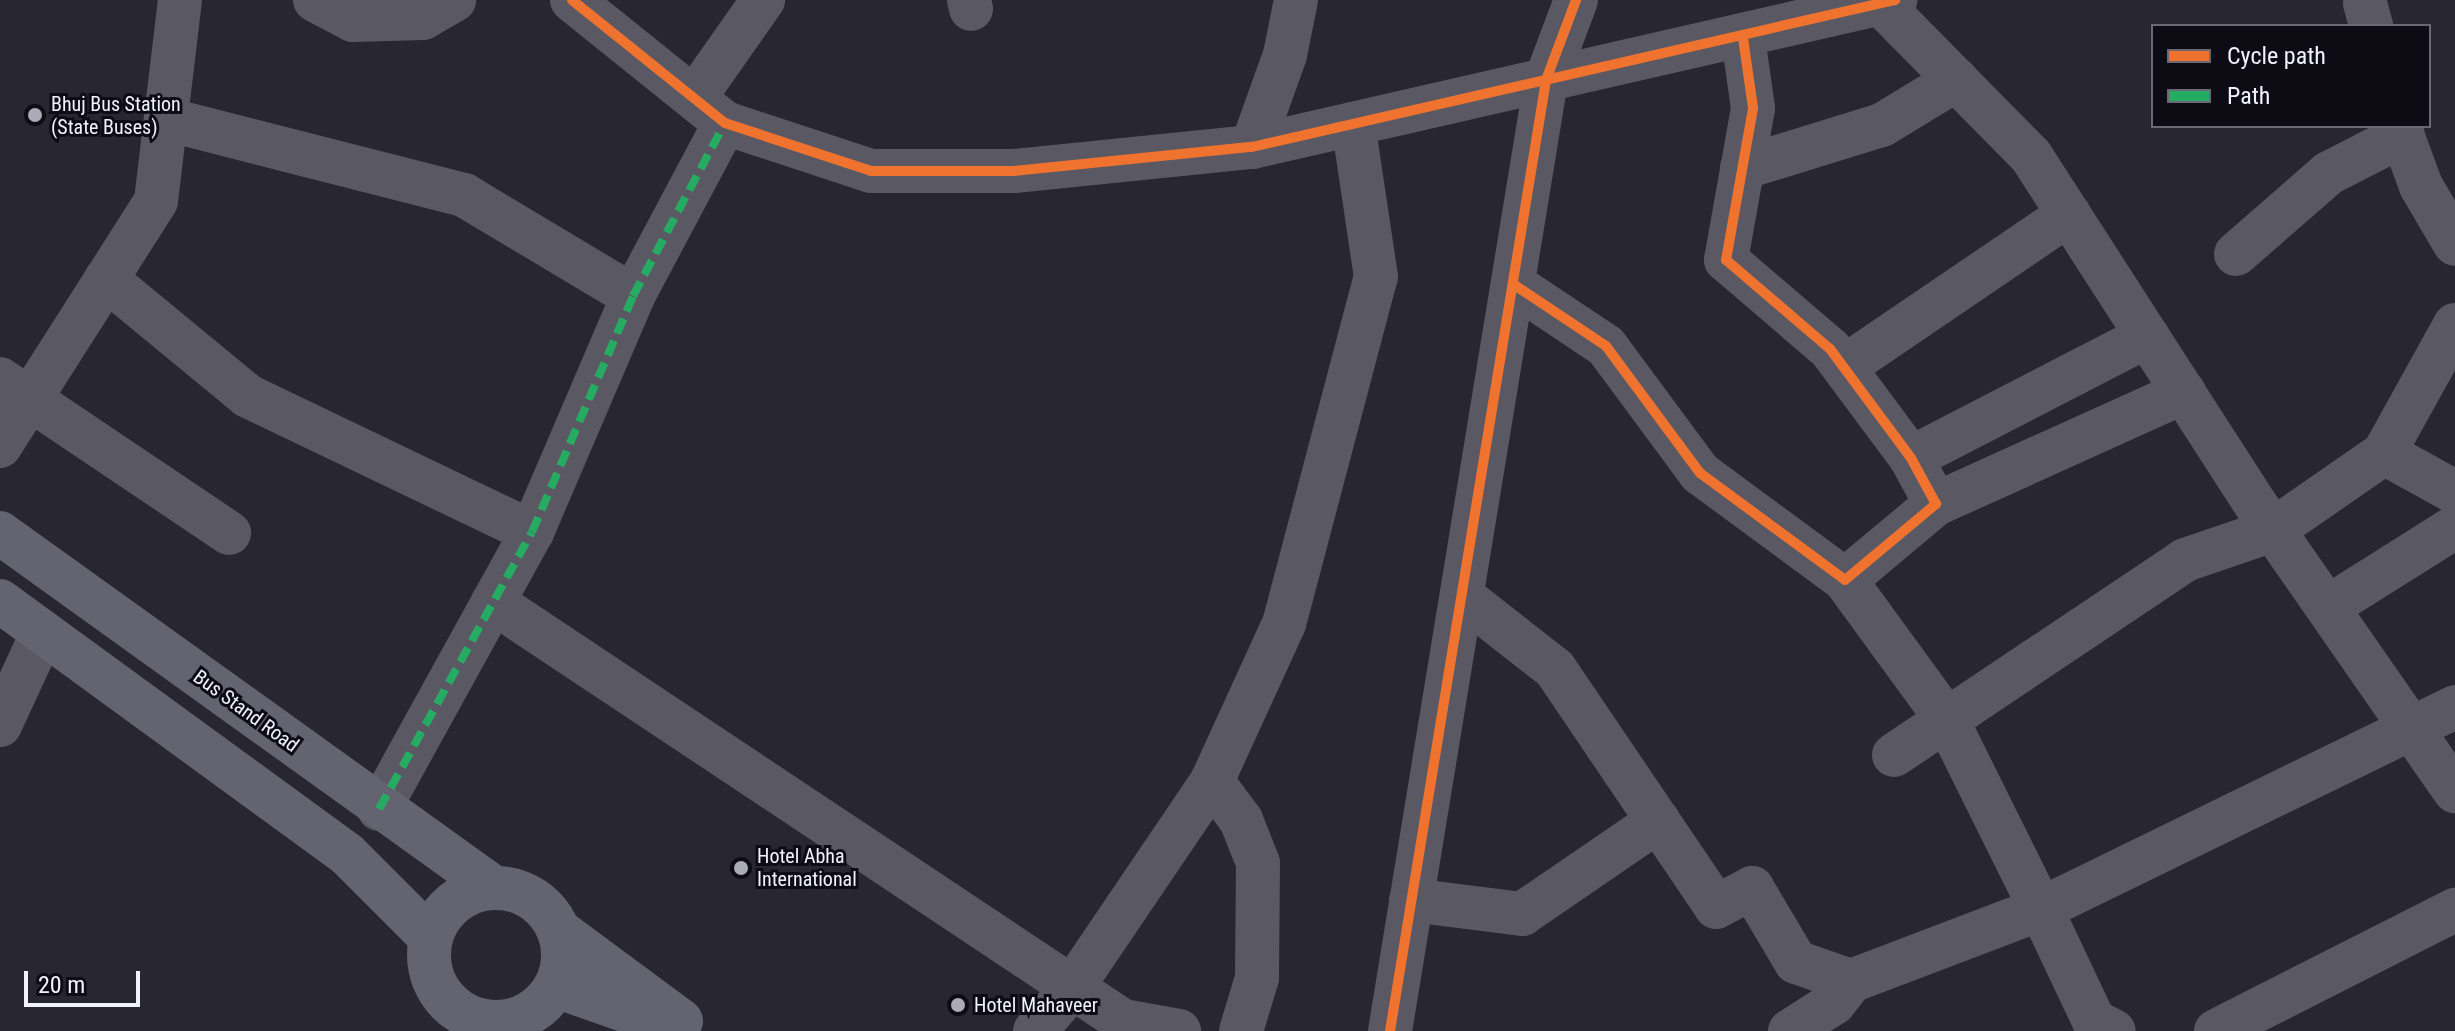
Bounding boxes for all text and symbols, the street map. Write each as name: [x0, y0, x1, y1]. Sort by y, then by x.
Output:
legend: [2151, 24, 2431, 128]
text: Cycle path: [2227, 42, 2326, 70]
text: Path: [2227, 82, 2270, 110]
place label: Bhuj Bus Station (State Buses): [51, 92, 181, 139]
marker: Bhuj Bus Station (State Buses): [26, 106, 44, 124]
street label: Bus Stand Road: [189, 665, 303, 757]
place label: Hotel Abha International: [757, 844, 857, 891]
marker: Hotel Abha International: [732, 859, 750, 877]
scale bar: [28, 955, 144, 1005]
text: 20 m: [38, 971, 85, 999]
place label: Hotel Mahaveer: [974, 993, 1098, 1017]
marker: Hotel Mahaveer: [949, 996, 967, 1014]

